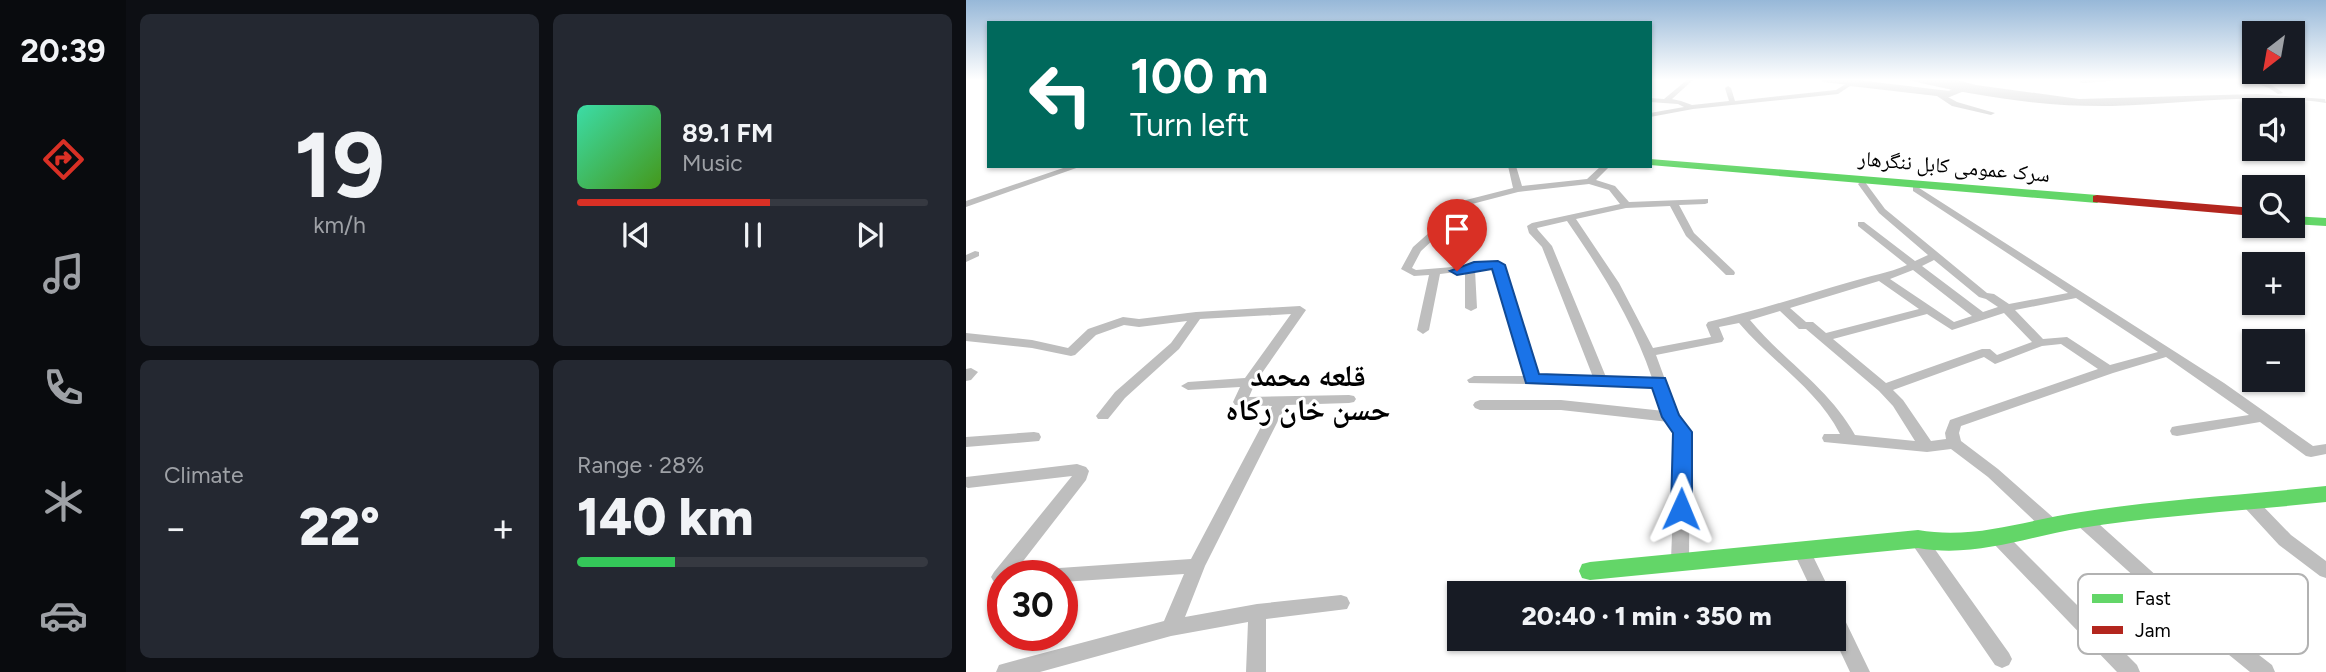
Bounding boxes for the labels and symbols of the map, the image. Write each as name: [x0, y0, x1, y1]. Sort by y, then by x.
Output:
north arrow: [2242, 21, 2305, 84]
street label: سرک عمومی کابل ننگرهار: [1856, 145, 2051, 188]
pin: [1427, 199, 1487, 271]
district label: قلعه محمد حسن خان رکاه: [1226, 357, 1390, 428]
position arrow: [1644, 472, 1718, 546]
speed limit sign: 30: [987, 560, 1078, 651]
legend: [2078, 574, 2308, 654]
text: Fast: [2135, 587, 2171, 610]
text: Jam: [2135, 619, 2171, 642]

